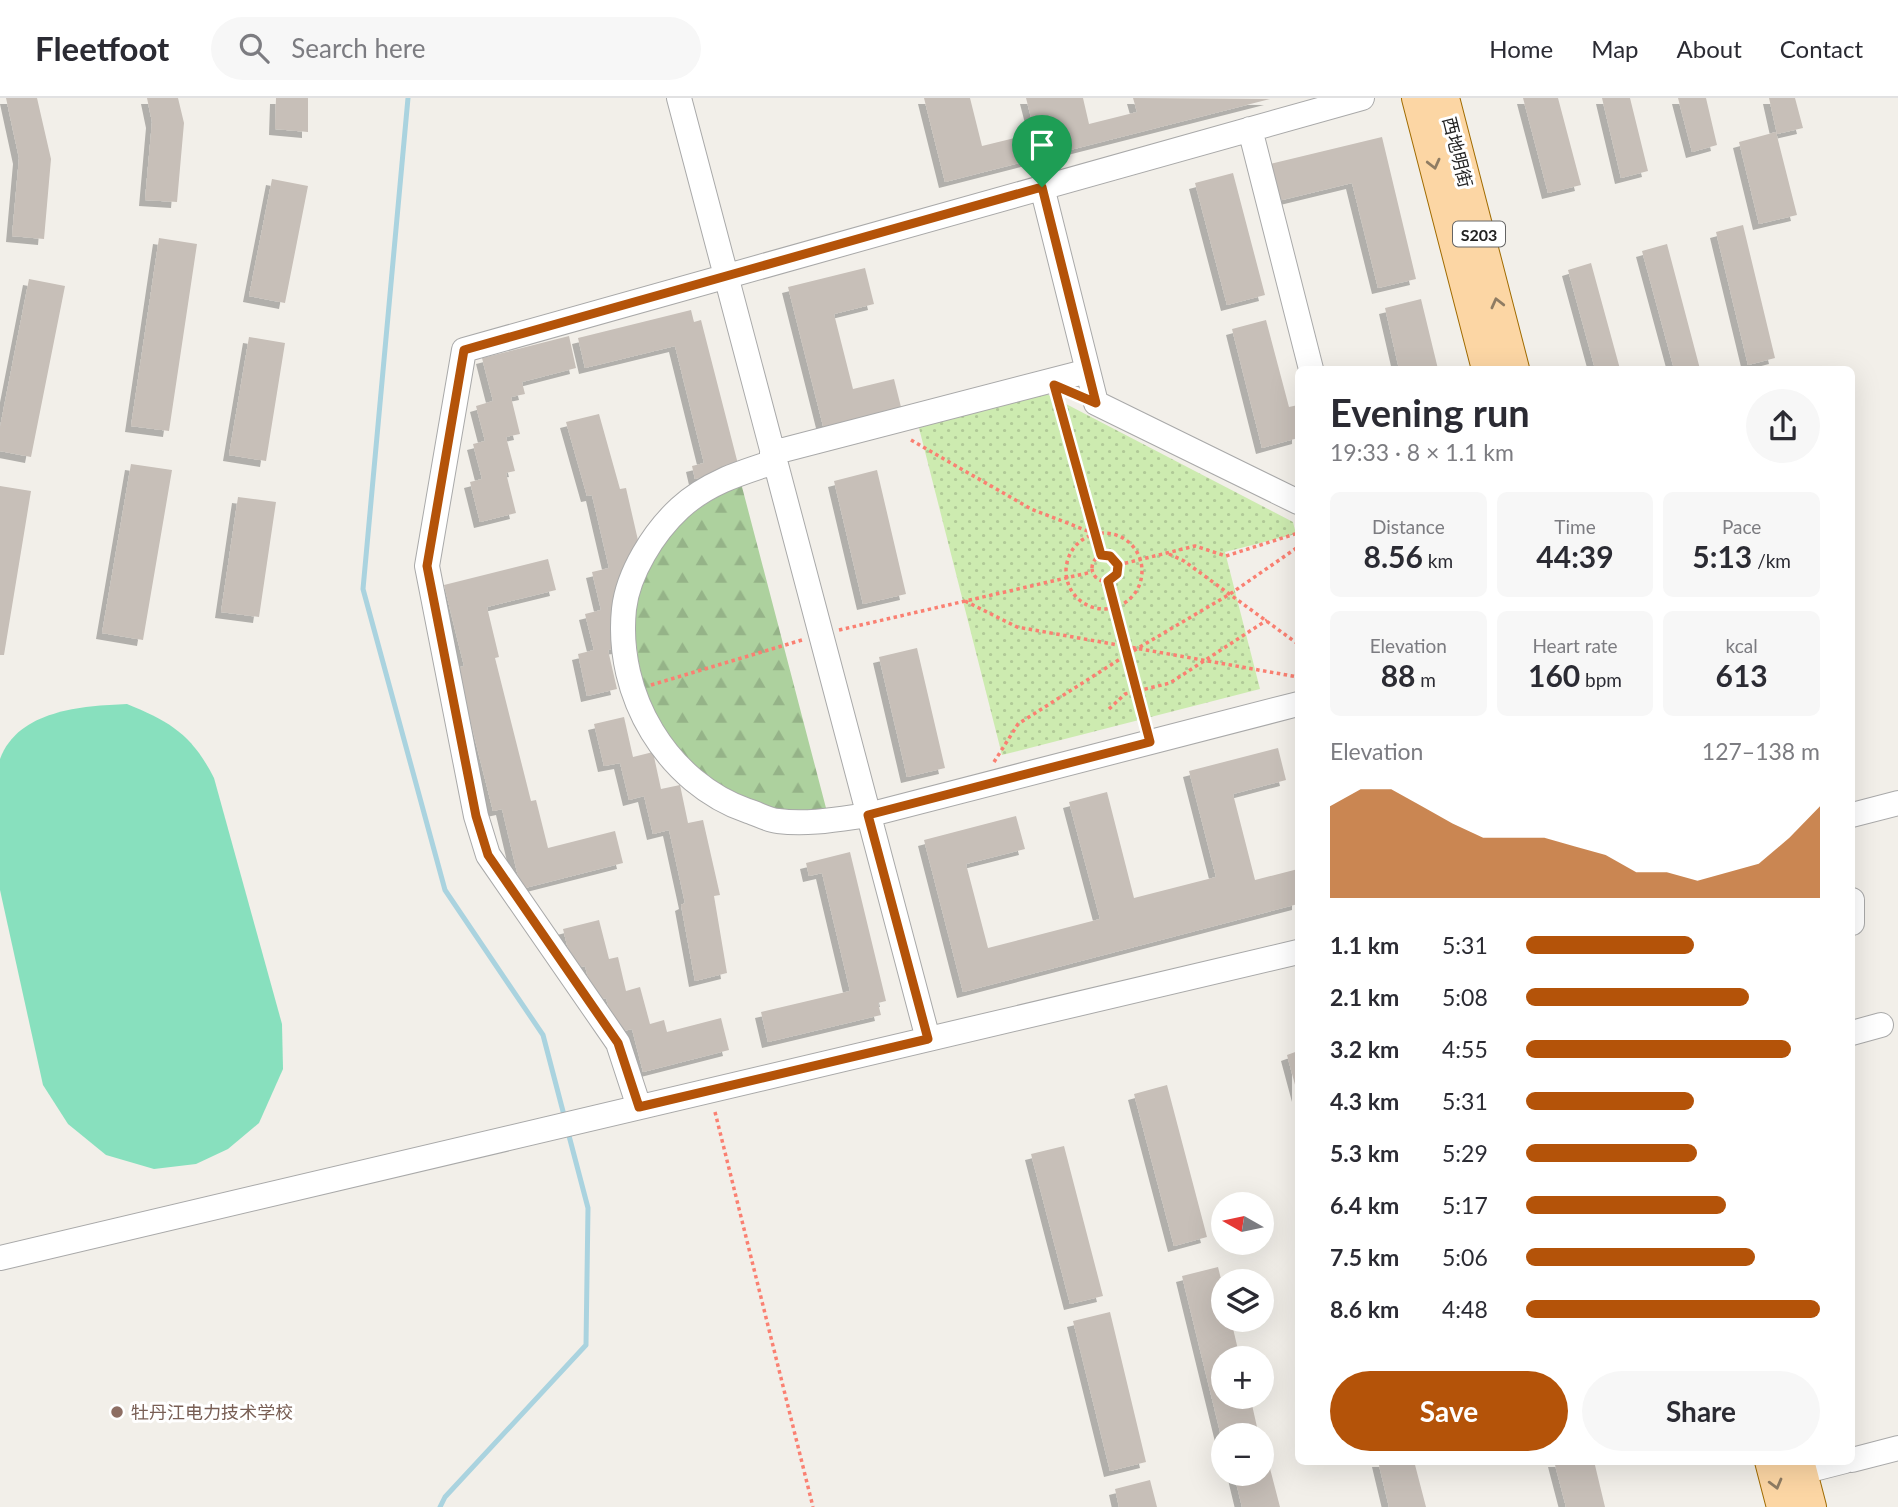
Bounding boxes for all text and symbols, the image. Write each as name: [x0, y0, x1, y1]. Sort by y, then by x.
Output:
search box: [211, 17, 701, 80]
text: Fleetfoot: [35, 28, 169, 68]
icon: search: [235, 29, 273, 67]
text: Search here: [291, 32, 425, 64]
text: Home: [1489, 34, 1553, 63]
text: Map: [1591, 34, 1639, 63]
text: About: [1677, 34, 1742, 63]
text: Contact: [1780, 34, 1863, 63]
street label: 西地明街: [1439, 114, 1477, 190]
pin: [1012, 115, 1072, 187]
icon: arrive: [1023, 126, 1061, 164]
one-way arrow: [1426, 158, 1440, 170]
road number: S203: [1453, 222, 1505, 246]
one-way arrow: [1490, 297, 1505, 309]
text: Evening run: [1330, 389, 1530, 435]
button: share: [1746, 389, 1820, 463]
text: 19:33 · 8 × 1.1 km: [1330, 438, 1514, 466]
text: Distance: [1372, 515, 1445, 538]
text: Time: [1554, 515, 1596, 538]
text: Pace: [1722, 515, 1761, 538]
text: 8.56: [1364, 538, 1423, 574]
text: 44:39: [1536, 538, 1614, 574]
text: 5:13: [1692, 538, 1752, 574]
text: km: [1423, 549, 1453, 572]
text: /km: [1752, 549, 1791, 572]
text: Elevation: [1370, 634, 1447, 657]
text: Heart rate: [1532, 634, 1618, 657]
text: kcal: [1726, 634, 1758, 657]
text: 88: [1381, 657, 1415, 693]
text: 160: [1528, 657, 1580, 693]
text: 613: [1716, 657, 1768, 693]
text: m: [1415, 668, 1436, 691]
text: bpm: [1580, 668, 1622, 691]
text: Elevation: [1330, 737, 1423, 765]
text: 127–138 m: [1702, 737, 1820, 765]
text: 1.1 km: [1330, 931, 1399, 959]
text: 5:31: [1442, 931, 1488, 959]
text: 2.1 km: [1330, 983, 1399, 1011]
text: 5:08: [1442, 983, 1488, 1011]
text: 3.2 km: [1330, 1035, 1399, 1063]
text: 4:55: [1442, 1035, 1488, 1063]
text: 4.3 km: [1330, 1087, 1399, 1115]
text: 5:31: [1442, 1087, 1488, 1115]
text: 5.3 km: [1330, 1139, 1399, 1167]
text: 5:29: [1442, 1139, 1488, 1167]
text: 6.4 km: [1330, 1191, 1399, 1219]
text: 5:17: [1442, 1191, 1488, 1219]
north arrow: [1211, 1192, 1274, 1255]
map controls: [1211, 1192, 1274, 1486]
text: 7.5 km: [1330, 1243, 1399, 1271]
text: 5:06: [1442, 1243, 1488, 1271]
button: layers: [1211, 1269, 1274, 1332]
text: 8.6 km: [1330, 1295, 1399, 1323]
text: 4:48: [1442, 1295, 1488, 1323]
button: +: [1211, 1346, 1274, 1409]
button: Save: [1330, 1371, 1568, 1451]
button: Share: [1582, 1371, 1820, 1451]
place label: 牡丹江电力技术学校: [131, 1401, 293, 1423]
marker: 牡丹江电力技术学校: [109, 1404, 125, 1420]
button: −: [1211, 1423, 1274, 1486]
one-way arrow: [1768, 1478, 1782, 1490]

